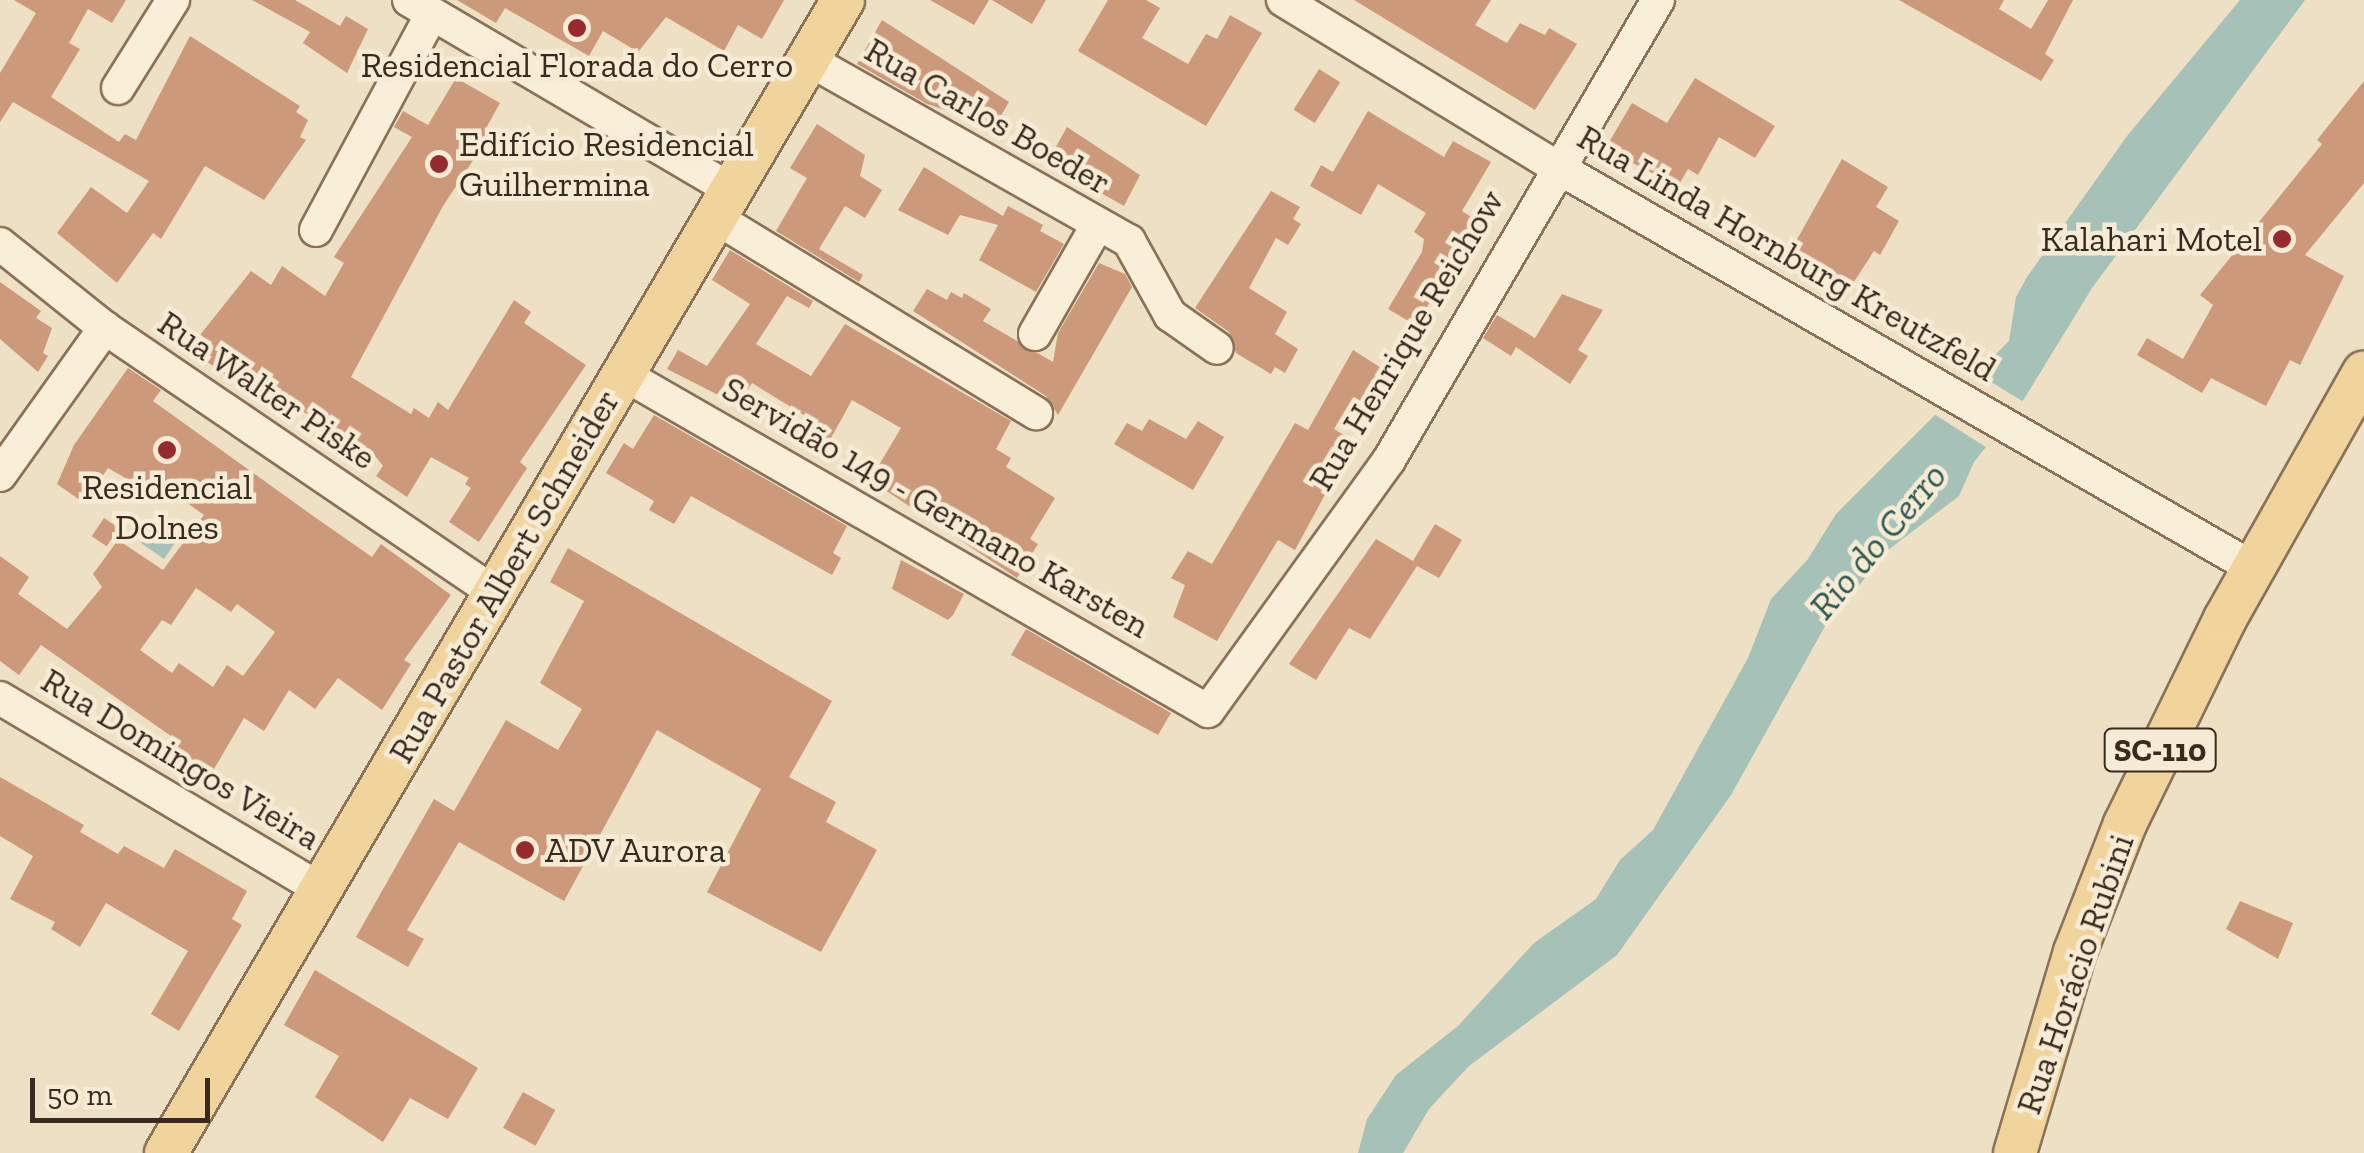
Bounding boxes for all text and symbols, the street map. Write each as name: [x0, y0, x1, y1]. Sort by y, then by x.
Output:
marker: Residencial Florada do Cerro: [566, 17, 588, 39]
street label: Rua Carlos Boeder: [858, 29, 1118, 203]
place label: Residencial Florada do Cerro: [361, 44, 793, 86]
street label: Rua Linda Hornburg Kreutzfeld: [1570, 116, 2004, 390]
place label: Edifício Residencial Guilhermina: [459, 123, 754, 205]
marker: Edifício Residencial Guilhermina: [428, 153, 450, 175]
street label: Rua Henrique Reichow: [1300, 182, 1512, 498]
place label: Kalahari Motel: [2041, 218, 2262, 260]
marker: Kalahari Motel: [2271, 228, 2293, 250]
street label: Rua Walter Piske: [150, 301, 384, 479]
street label: Servidão 149 - Germano Karsten: [715, 367, 1157, 647]
street label: Rua Pastor Albert Schneider: [379, 381, 629, 771]
marker: Residencial Dolnes: [156, 439, 178, 461]
water label: Rio do Cerro: [1800, 454, 1956, 628]
place label: Residencial Dolnes: [82, 466, 252, 548]
street label: Rua Domingos Vieira: [34, 659, 328, 859]
road number: SC-110: [2102, 723, 2218, 777]
place label: ADV Aurora: [545, 829, 728, 871]
street label: Rua Horácio Rubini: [2007, 829, 2143, 1119]
marker: ADV Aurora: [514, 839, 536, 861]
scale bar: [35, 1058, 215, 1120]
text: 50 m: [47, 1077, 112, 1113]

